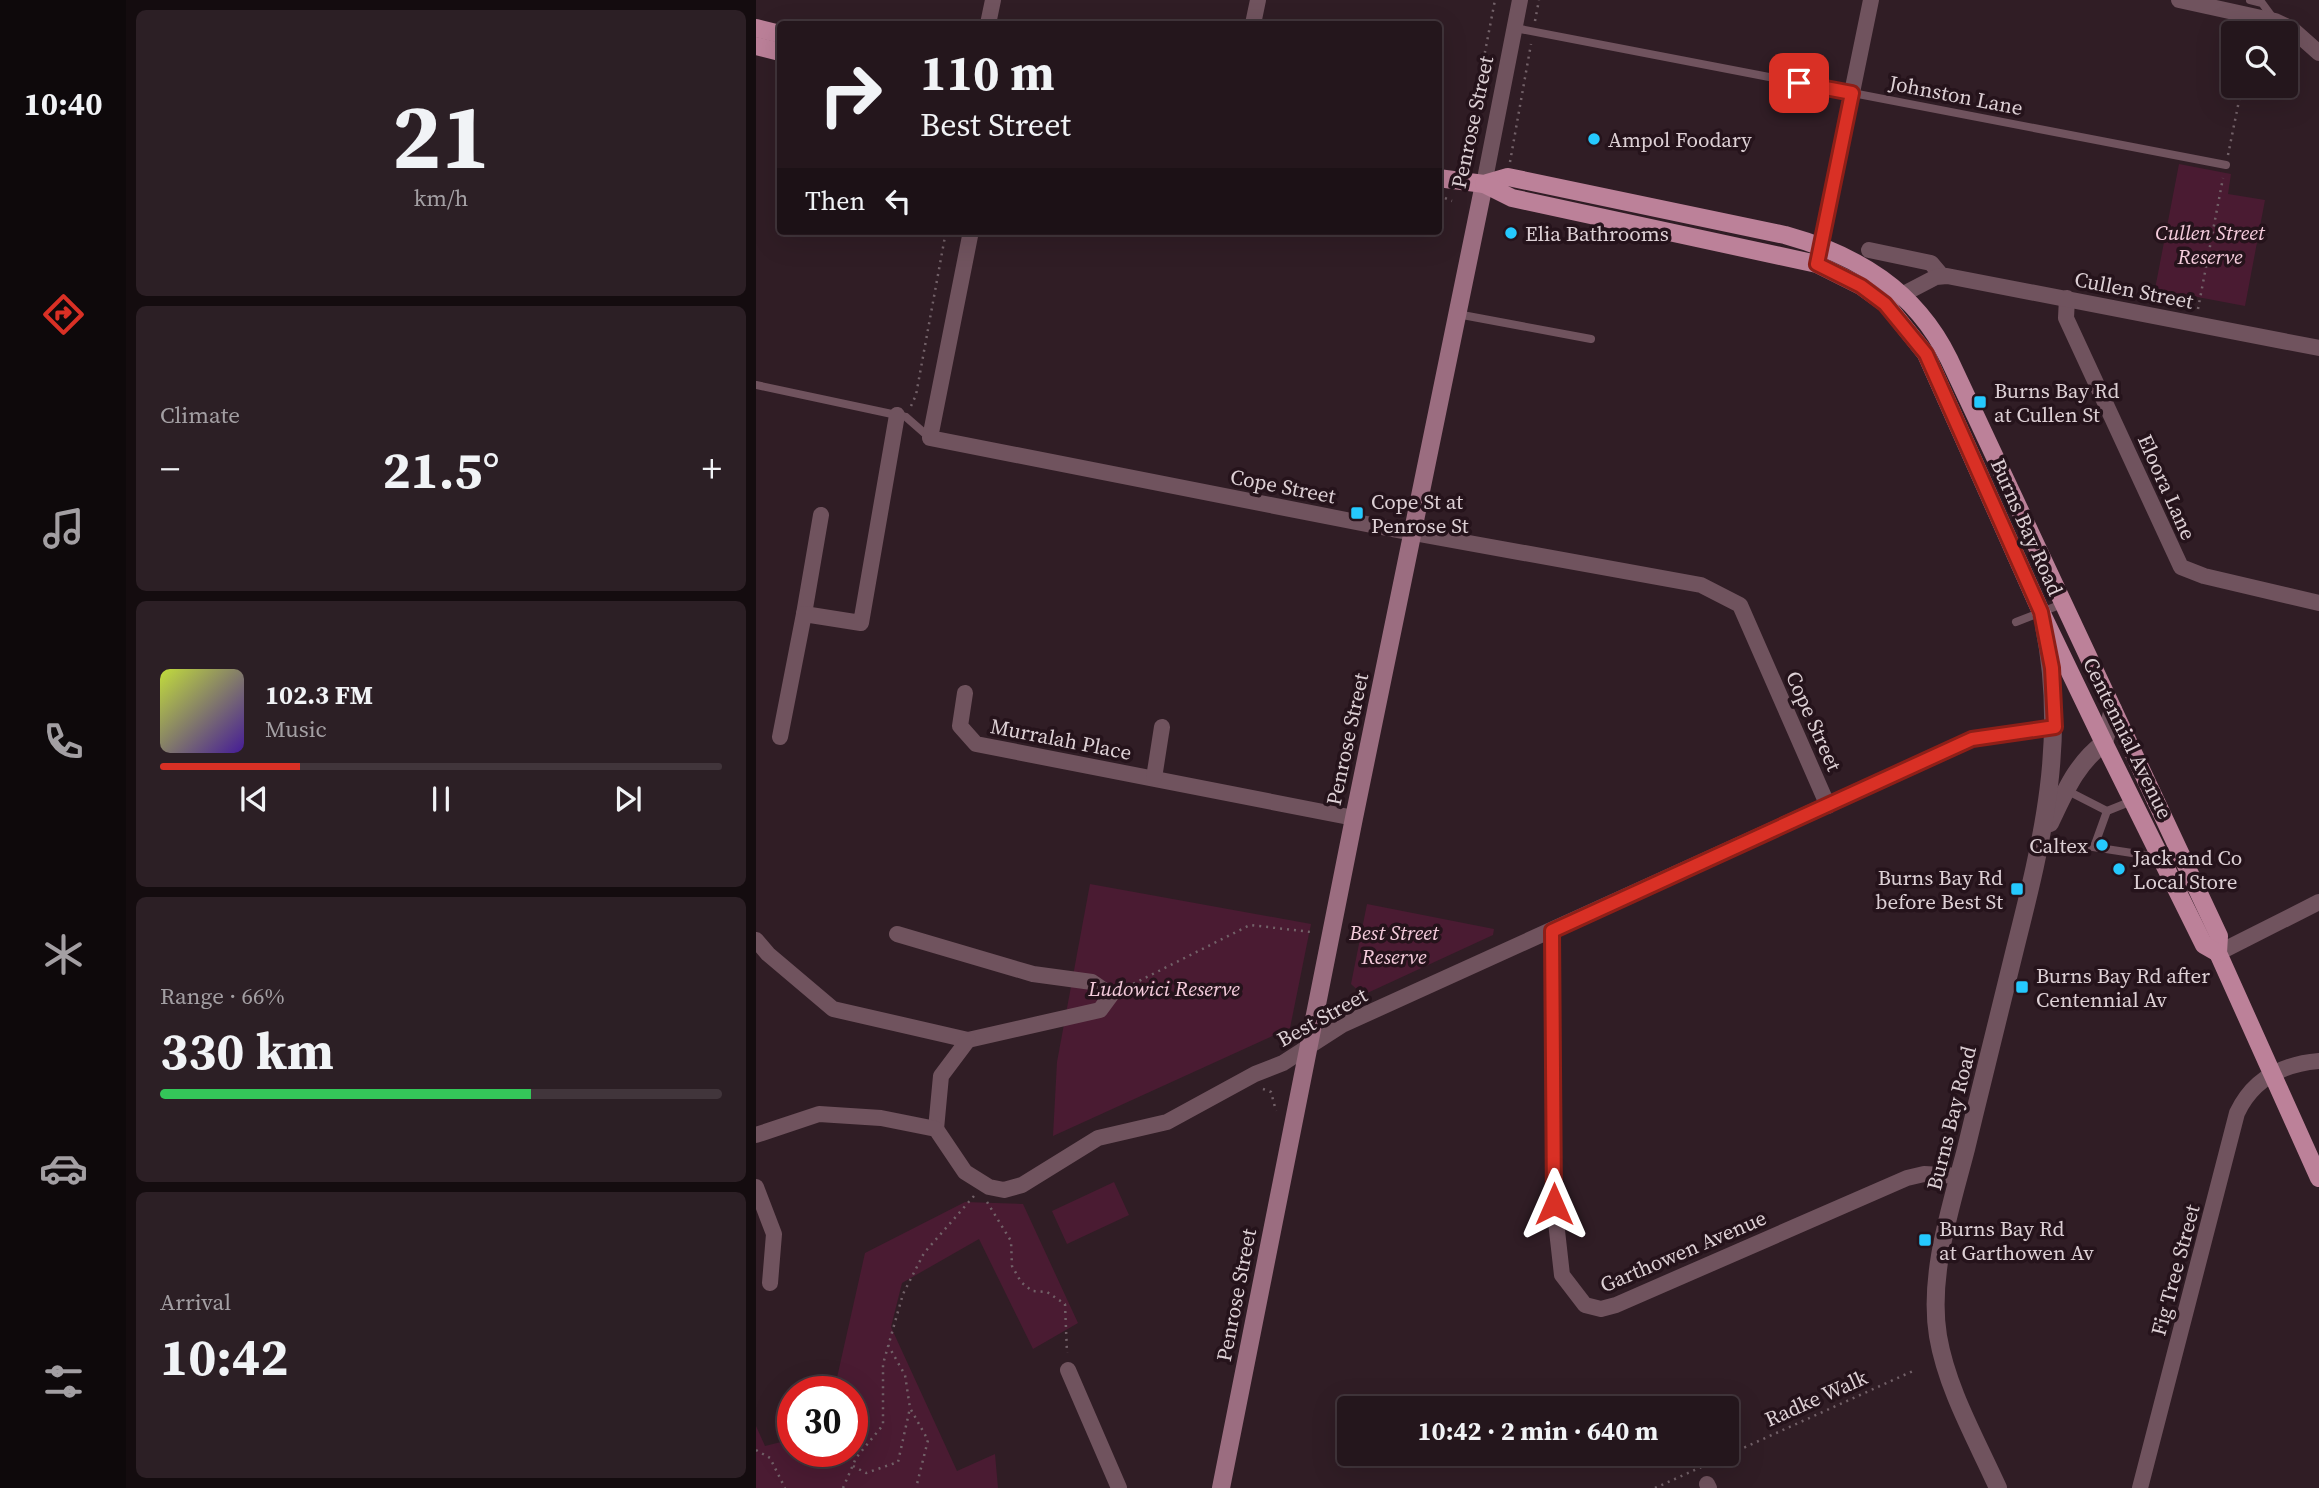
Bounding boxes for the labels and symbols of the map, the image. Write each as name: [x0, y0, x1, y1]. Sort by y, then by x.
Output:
street label: Penrose Street: [1444, 53, 1500, 191]
pin: [1769, 53, 1829, 113]
street label: Johnston Lane: [1886, 68, 2025, 122]
place label: Ampol Foodary: [1608, 125, 1752, 154]
marker: Ampol Foodary: [1586, 131, 1602, 147]
park label: Cullen Street Reserve: [2155, 218, 2266, 271]
place label: Elia Bathrooms: [1525, 219, 1669, 248]
marker: Elia Bathrooms: [1503, 225, 1519, 241]
street label: Cullen Street: [2072, 264, 2196, 316]
place label: Burns Bay Rd at Cullen St: [1994, 376, 2119, 429]
marker: Burns Bay Rd at Cullen St: [1972, 394, 1988, 410]
street label: Eloora Lane: [2131, 430, 2203, 544]
street label: Burns Bay Road: [1984, 454, 2070, 600]
street label: Cope Street: [1228, 462, 1338, 510]
place label: Cope St at Penrose St: [1371, 487, 1469, 540]
marker: Cope St at Penrose St: [1349, 505, 1365, 521]
street label: Centennial Avenue: [2076, 652, 2180, 824]
street label: Cope Street: [1779, 666, 1849, 776]
street label: Penrose Street: [1319, 670, 1375, 808]
street label: Murralah Place: [988, 711, 1134, 767]
place label: Caltex: [2029, 831, 2088, 860]
marker: Caltex: [2094, 837, 2110, 853]
place label: Jack and Co Local Store: [2132, 843, 2242, 896]
marker: Jack and Co Local Store: [2111, 861, 2127, 877]
place label: Burns Bay Rd before Best St: [1875, 863, 2003, 916]
marker: Burns Bay Rd before Best St: [2009, 881, 2025, 897]
park label: Best Street Reserve: [1348, 918, 1440, 971]
place label: Burns Bay Rd after Centennial Av: [2036, 961, 2210, 1014]
park label: Ludowici Reserve: [1087, 974, 1240, 1003]
marker: Burns Bay Rd after Centennial Av: [2014, 979, 2030, 995]
street label: Best Street: [1272, 980, 1372, 1054]
street label: Burns Bay Road: [1919, 1043, 1983, 1193]
position arrow: [1517, 1167, 1591, 1241]
street label: Fig Tree Street: [2144, 1201, 2207, 1339]
street label: Garthowen Avenue: [1595, 1203, 1771, 1299]
place label: Burns Bay Rd at Garthowen Av: [1939, 1214, 2094, 1267]
street label: Penrose Street: [1209, 1226, 1263, 1364]
marker: Burns Bay Rd at Garthowen Av: [1917, 1232, 1933, 1248]
street label: Radke Walk: [1760, 1362, 1872, 1434]
speed limit sign: 30: [777, 1376, 868, 1467]

